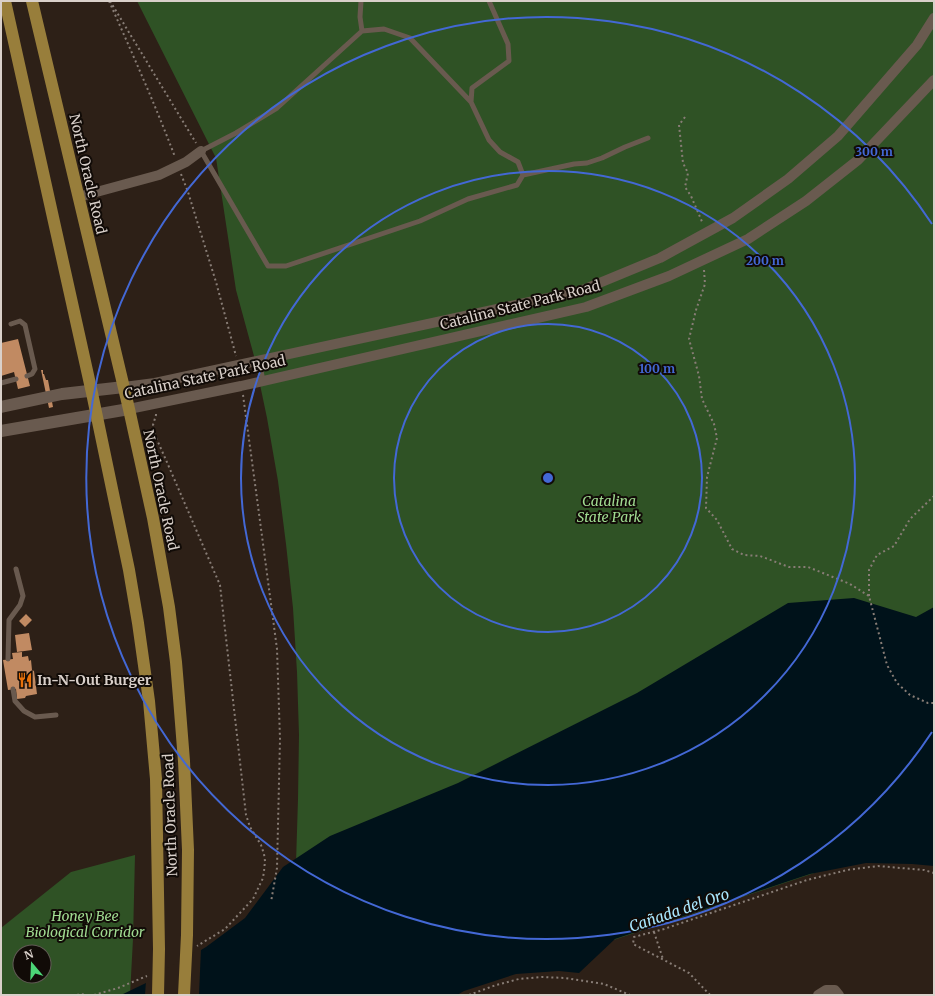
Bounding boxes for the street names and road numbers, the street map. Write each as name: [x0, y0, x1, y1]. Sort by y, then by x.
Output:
street label: North Oracle Road: [65, 112, 111, 236]
street label: Catalina State Park Road: [438, 276, 602, 334]
street label: Catalina State Park Road: [123, 351, 288, 403]
street label: North Oracle Road: [139, 428, 183, 553]
street label: North Oracle Road: [159, 753, 181, 877]

